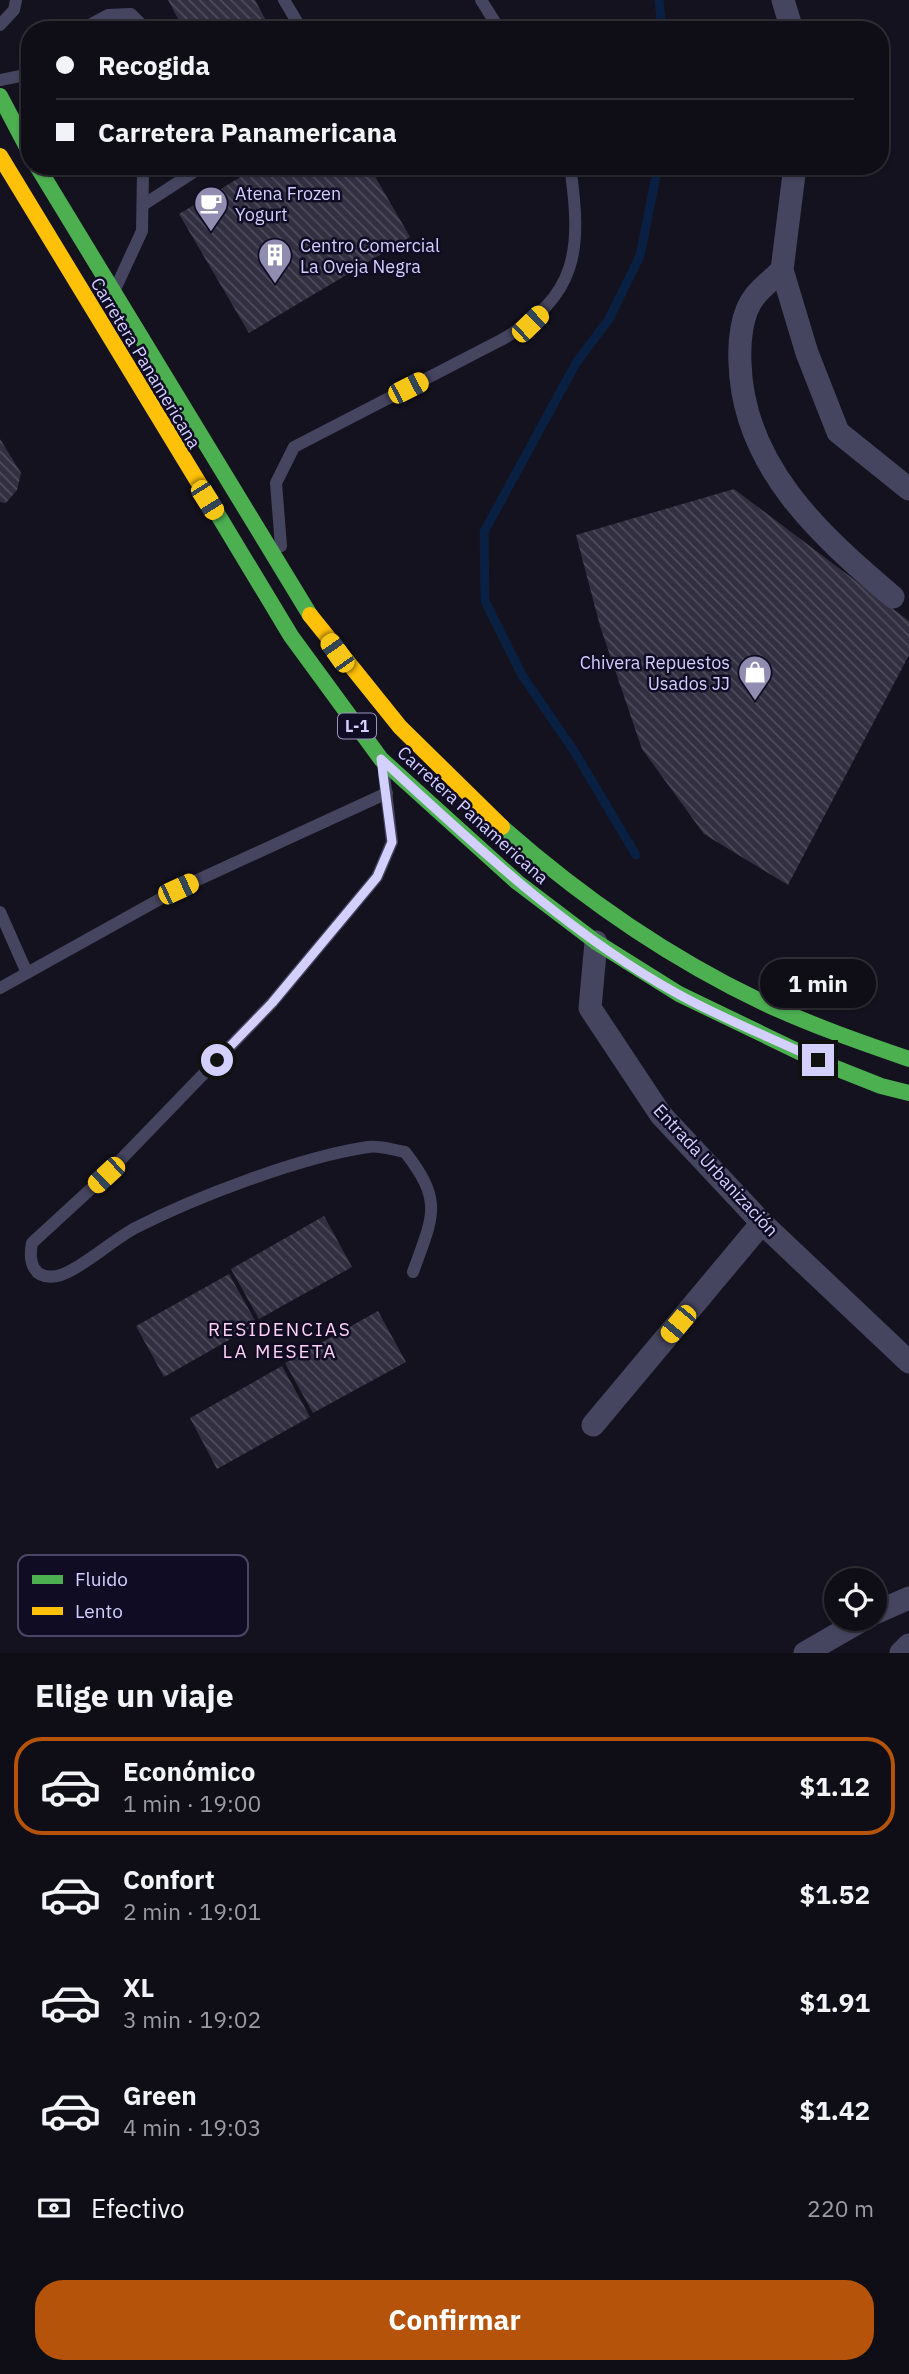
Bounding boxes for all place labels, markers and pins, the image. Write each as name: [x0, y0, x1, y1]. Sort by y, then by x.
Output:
place label: Atena Frozen Yogurt: [235, 182, 341, 226]
cafe icon: Atena Frozen Yogurt: [192, 184, 230, 233]
place label: Centro Comercial La Oveja Negra: [300, 234, 440, 278]
building icon: Centro Comercial La Oveja Negra: [256, 236, 294, 285]
place label: Chivera Repuestos Usados JJ: [580, 651, 730, 695]
shop icon: Chivera Repuestos Usados JJ: [736, 653, 774, 702]

